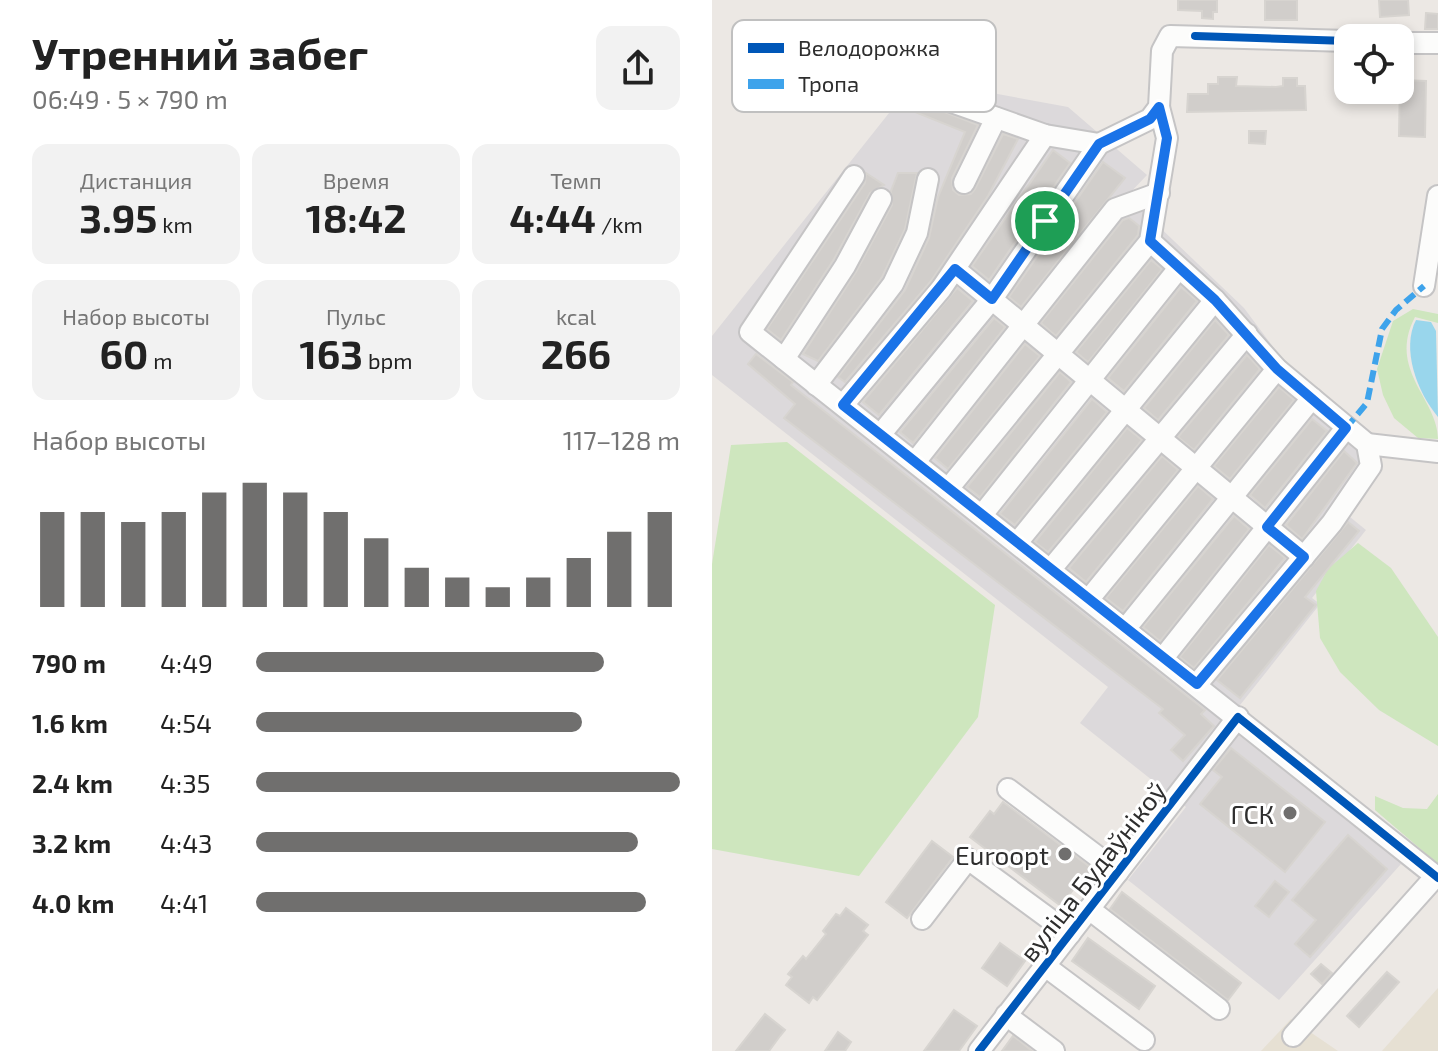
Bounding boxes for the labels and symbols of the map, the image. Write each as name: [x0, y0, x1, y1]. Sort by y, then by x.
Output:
legend: [732, 20, 996, 112]
text: Велодорожка: [798, 34, 940, 60]
text: Тропа: [798, 70, 859, 96]
pin: [1011, 187, 1079, 255]
street label: вуліца Будаўнікоў: [1012, 775, 1173, 968]
place label: ГСК: [1231, 798, 1274, 829]
marker: ГСК: [1281, 804, 1299, 822]
place label: Euroopt: [955, 839, 1049, 870]
marker: Euroopt: [1056, 845, 1074, 863]

